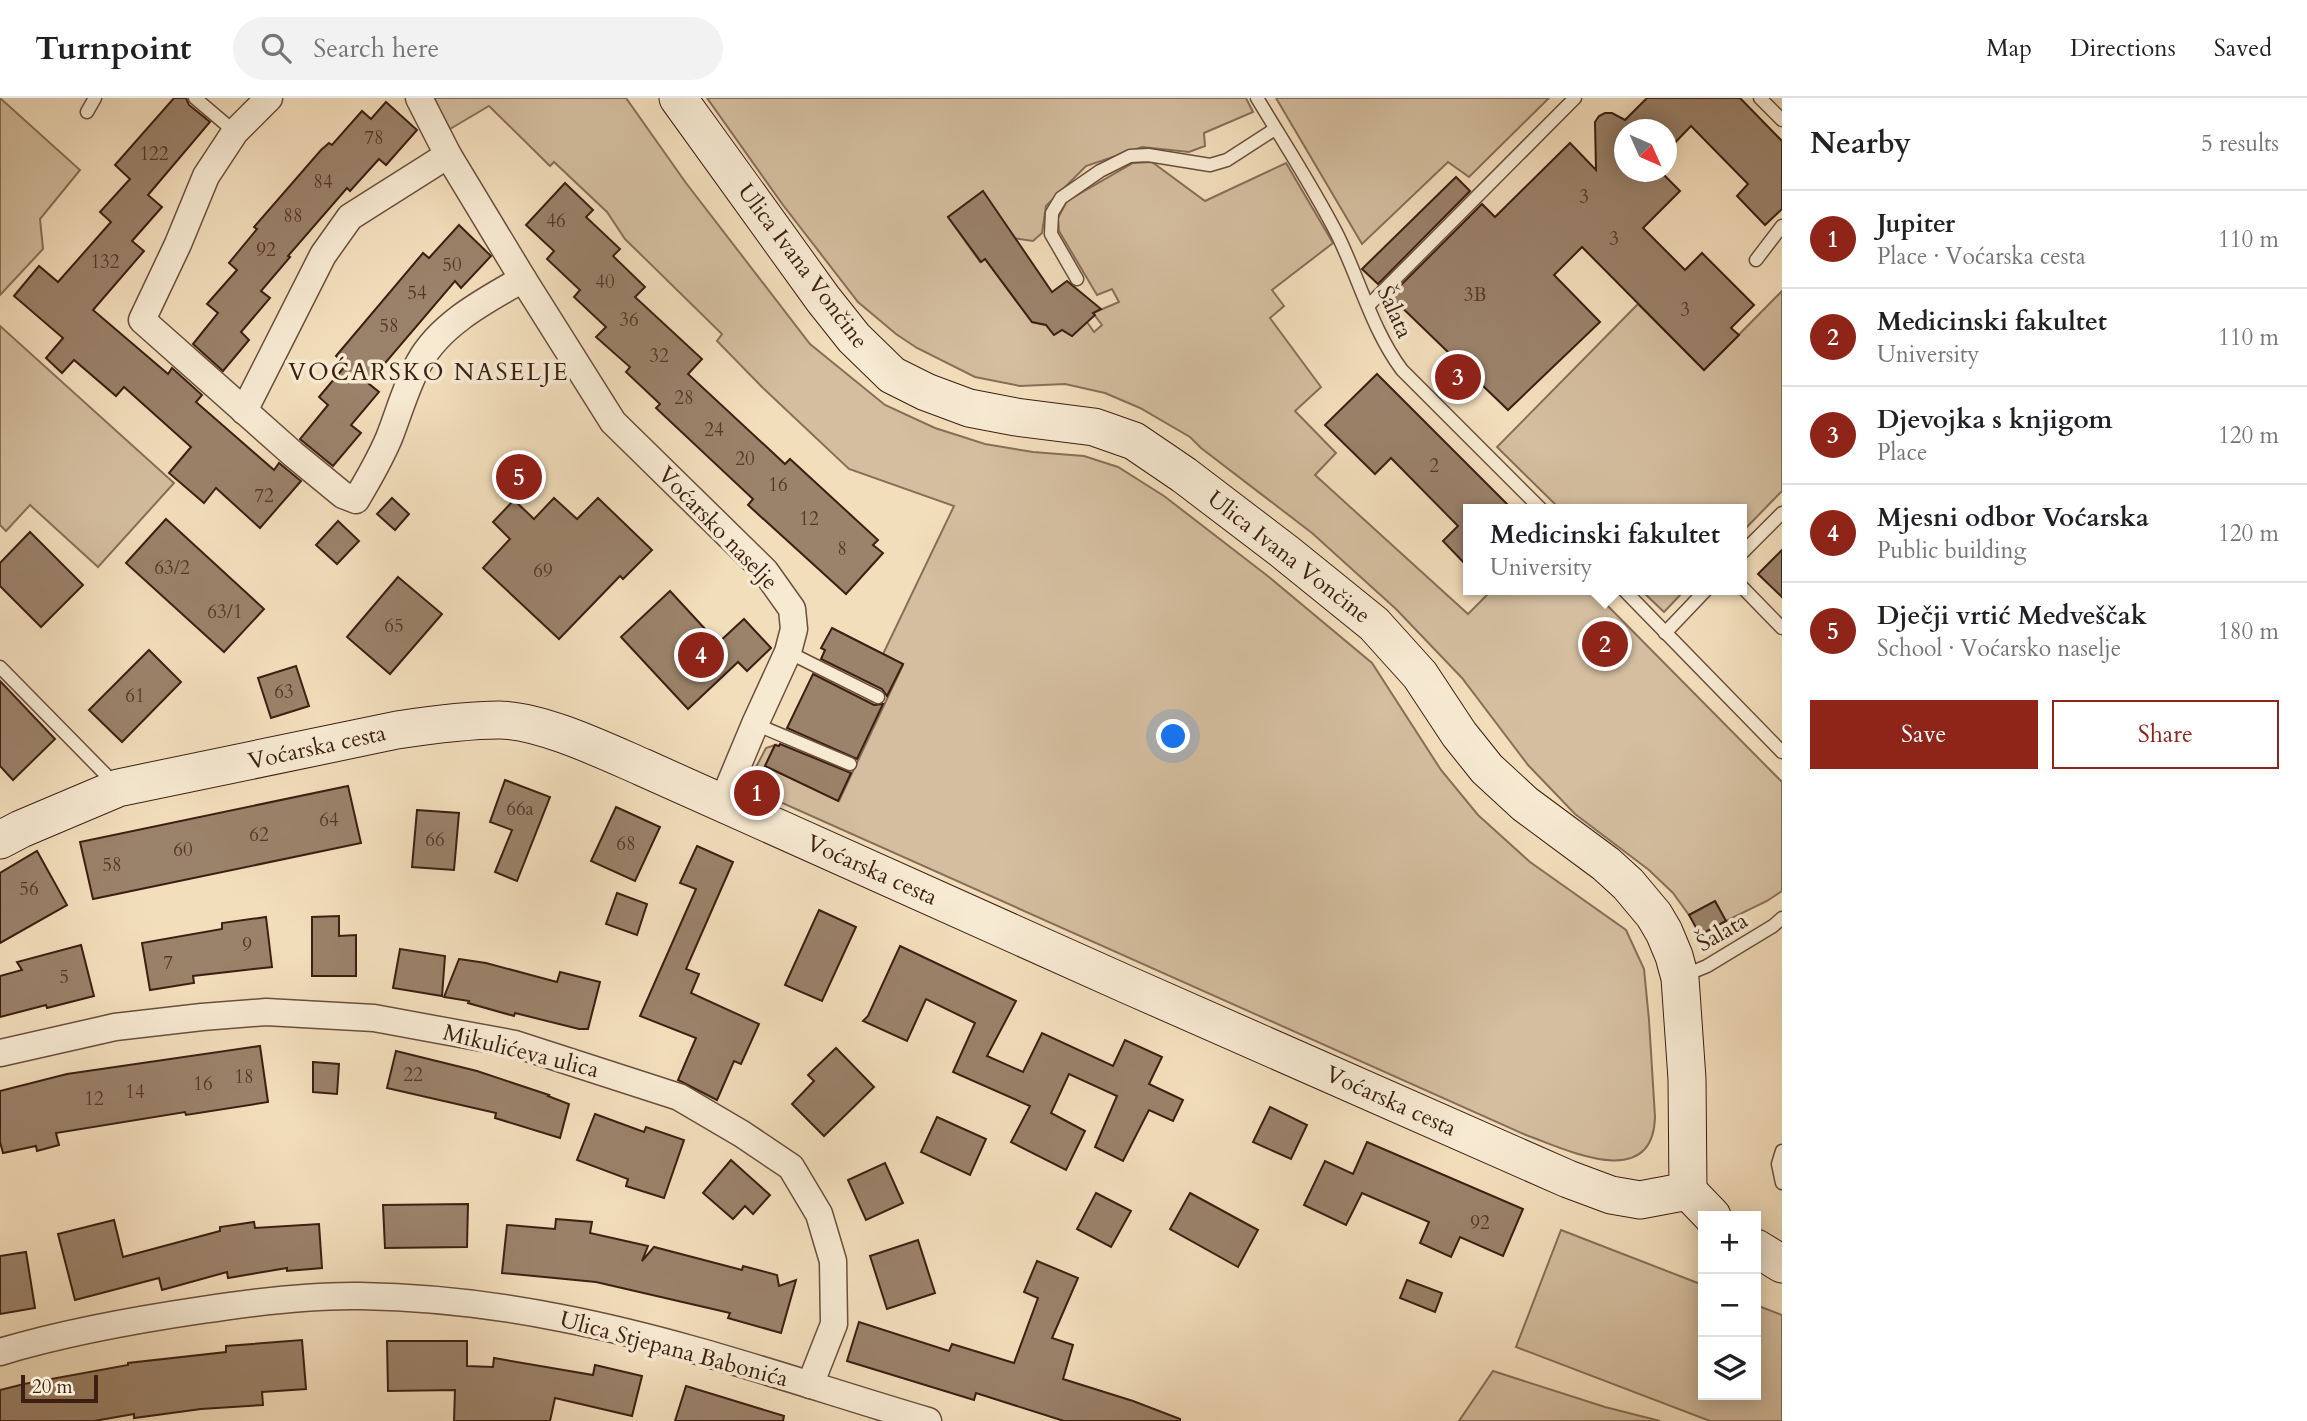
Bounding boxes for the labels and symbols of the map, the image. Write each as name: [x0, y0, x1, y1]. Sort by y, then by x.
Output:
north arrow: [1614, 119, 1677, 182]
house number: 78: [364, 125, 384, 151]
house number: 122: [139, 141, 169, 167]
house number: 84: [313, 169, 333, 195]
street label: Ulica Ivana Vončine: [731, 177, 875, 355]
house number: 3: [1579, 184, 1589, 210]
house number: 88: [283, 203, 303, 229]
house number: 46: [546, 208, 566, 234]
house number: 3: [1609, 226, 1619, 252]
house number: 92: [256, 237, 276, 263]
house number: 132: [90, 249, 120, 275]
house number: 50: [442, 252, 462, 278]
house number: 40: [595, 269, 615, 295]
house number: 54: [407, 280, 427, 306]
street label: Šalata: [1370, 280, 1421, 343]
house number: 3B: [1464, 282, 1486, 308]
house number: 3: [1680, 297, 1690, 323]
house number: 36: [619, 307, 639, 333]
house number: 58: [379, 313, 399, 339]
house number: 32: [649, 343, 669, 369]
pin: 3: [1435, 351, 1481, 403]
district label: VOĆARSKO NASELJE: [288, 356, 570, 389]
house number: 28: [674, 385, 694, 411]
house number: 24: [704, 417, 724, 443]
house number: 20: [735, 446, 755, 472]
pin: 5: [496, 451, 542, 503]
house number: 2: [1429, 453, 1439, 479]
street label: Voćarsko naselje: [651, 459, 785, 597]
house number: 16: [768, 472, 788, 498]
house number: 72: [254, 483, 274, 509]
street label: Ulica Ivana Vončine: [1201, 483, 1377, 631]
house number: 12: [799, 506, 819, 532]
house number: 8: [837, 536, 847, 562]
house number: 63/2: [154, 555, 190, 581]
house number: 69: [533, 558, 553, 584]
house number: 63/1: [207, 599, 243, 625]
house number: 65: [384, 613, 404, 639]
pin: 2: [1582, 618, 1628, 670]
pin: 4: [678, 629, 724, 681]
house number: 63: [274, 679, 294, 705]
house number: 61: [125, 683, 145, 709]
street label: Voćarska cesta: [245, 717, 389, 777]
your location: [1156, 719, 1190, 753]
pin: 1: [734, 767, 780, 819]
house number: 66a: [506, 796, 534, 822]
house number: 64: [319, 807, 339, 833]
house number: 62: [249, 822, 269, 848]
house number: 66: [425, 827, 445, 853]
street label: Voćarska cesta: [802, 827, 942, 913]
house number: 68: [616, 831, 636, 857]
house number: 60: [173, 837, 193, 863]
house number: 58: [102, 852, 122, 878]
house number: 56: [19, 876, 39, 902]
street label: Šalata: [1690, 904, 1753, 959]
house number: 9: [242, 932, 252, 958]
house number: 7: [163, 950, 173, 976]
house number: 5: [59, 964, 69, 990]
street label: Mikulićeva ulica: [440, 1017, 602, 1085]
street label: Voćarska cesta: [1321, 1058, 1461, 1144]
house number: 22: [403, 1062, 423, 1088]
house number: 18: [234, 1064, 254, 1090]
house number: 16: [193, 1071, 213, 1097]
house number: 14: [125, 1079, 145, 1105]
house number: 12: [84, 1086, 104, 1112]
house number: 92: [1470, 1210, 1490, 1236]
street label: Ulica Stjepana Babonića: [556, 1304, 792, 1394]
scale bar: [21, 1372, 98, 1404]

